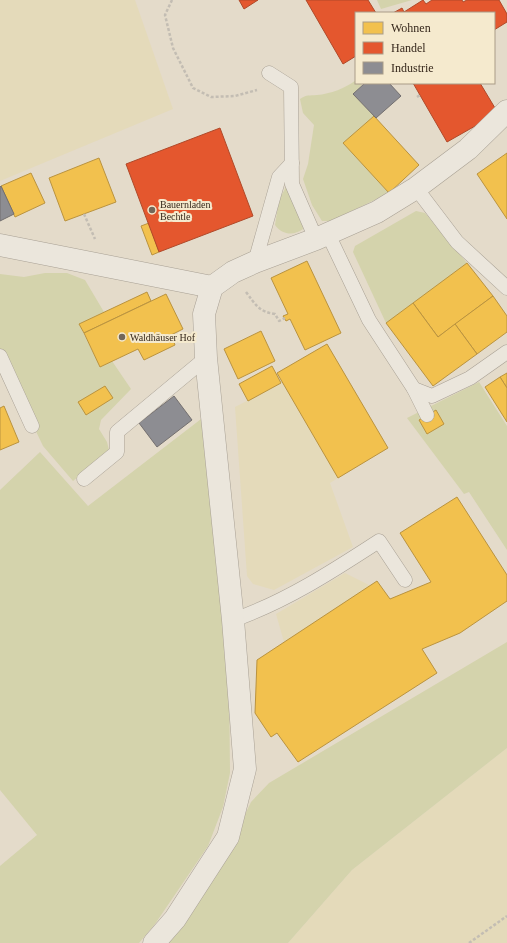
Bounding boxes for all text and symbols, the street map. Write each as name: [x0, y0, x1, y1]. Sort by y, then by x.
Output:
legend: [355, 12, 495, 84]
text: Wohnen: [391, 21, 431, 35]
text: Handel: [391, 41, 426, 55]
text: Industrie: [391, 61, 434, 75]
place label: Bauernladen Bechtle: [160, 199, 211, 222]
marker: Bauernladen Bechtle: [147, 205, 157, 215]
marker: Waldhäuser Hof: [117, 332, 127, 342]
place label: Waldhäuser Hof: [130, 332, 196, 343]

